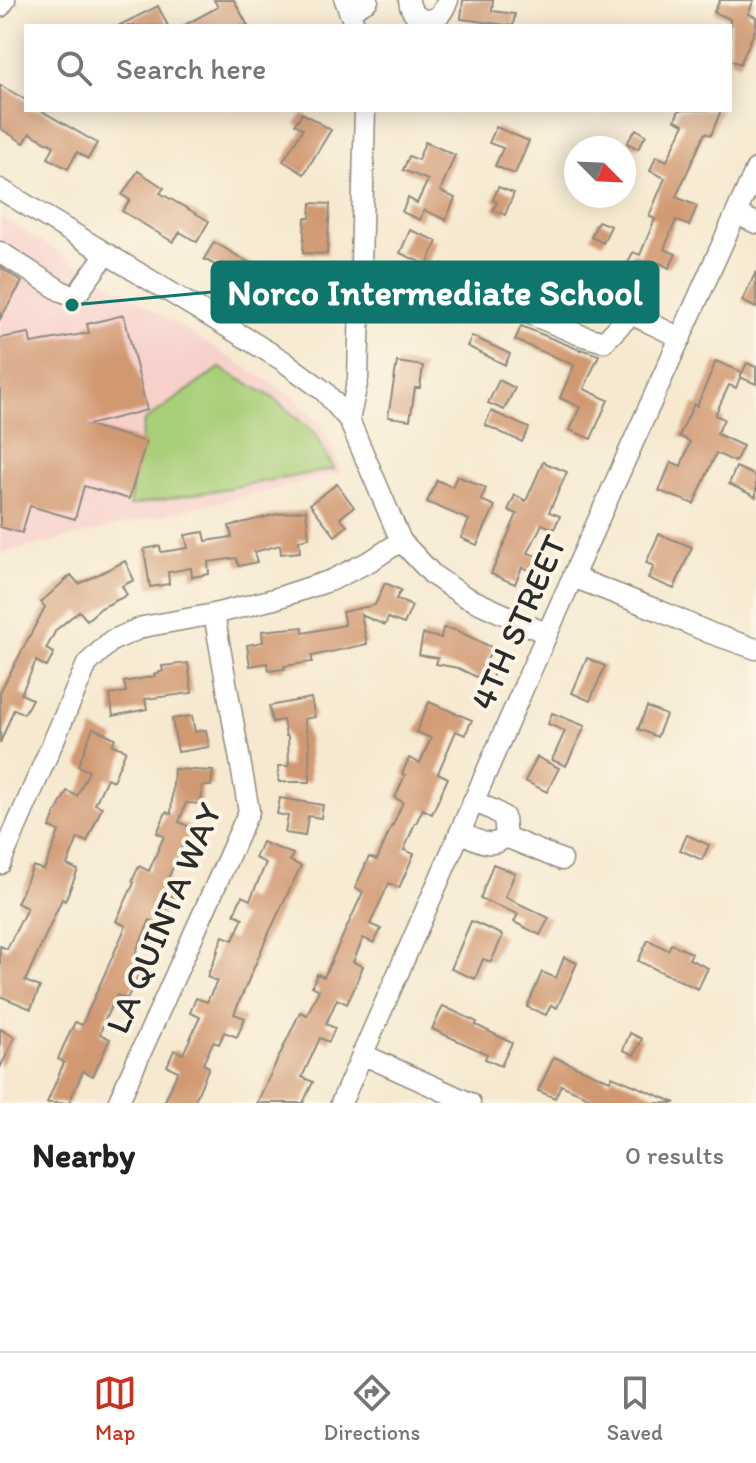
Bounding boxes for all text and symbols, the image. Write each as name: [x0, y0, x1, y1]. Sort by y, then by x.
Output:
search box: [24, 24, 732, 112]
icon: search: [52, 46, 96, 90]
text: Search here: [116, 50, 266, 87]
north arrow: [564, 136, 636, 208]
callout: Norco Intermediate School: [212, 262, 658, 322]
text: Norco Intermediate School: [227, 271, 643, 314]
street label: 4TH STREET: [462, 529, 575, 716]
street label: LA QUINTA WAY: [96, 796, 231, 1040]
text: Nearby: [32, 1135, 135, 1176]
text: 0 results: [625, 1139, 724, 1171]
tab: Map: [93, 1371, 137, 1446]
tab: Directions: [324, 1371, 420, 1446]
tab: Saved: [607, 1371, 663, 1446]

